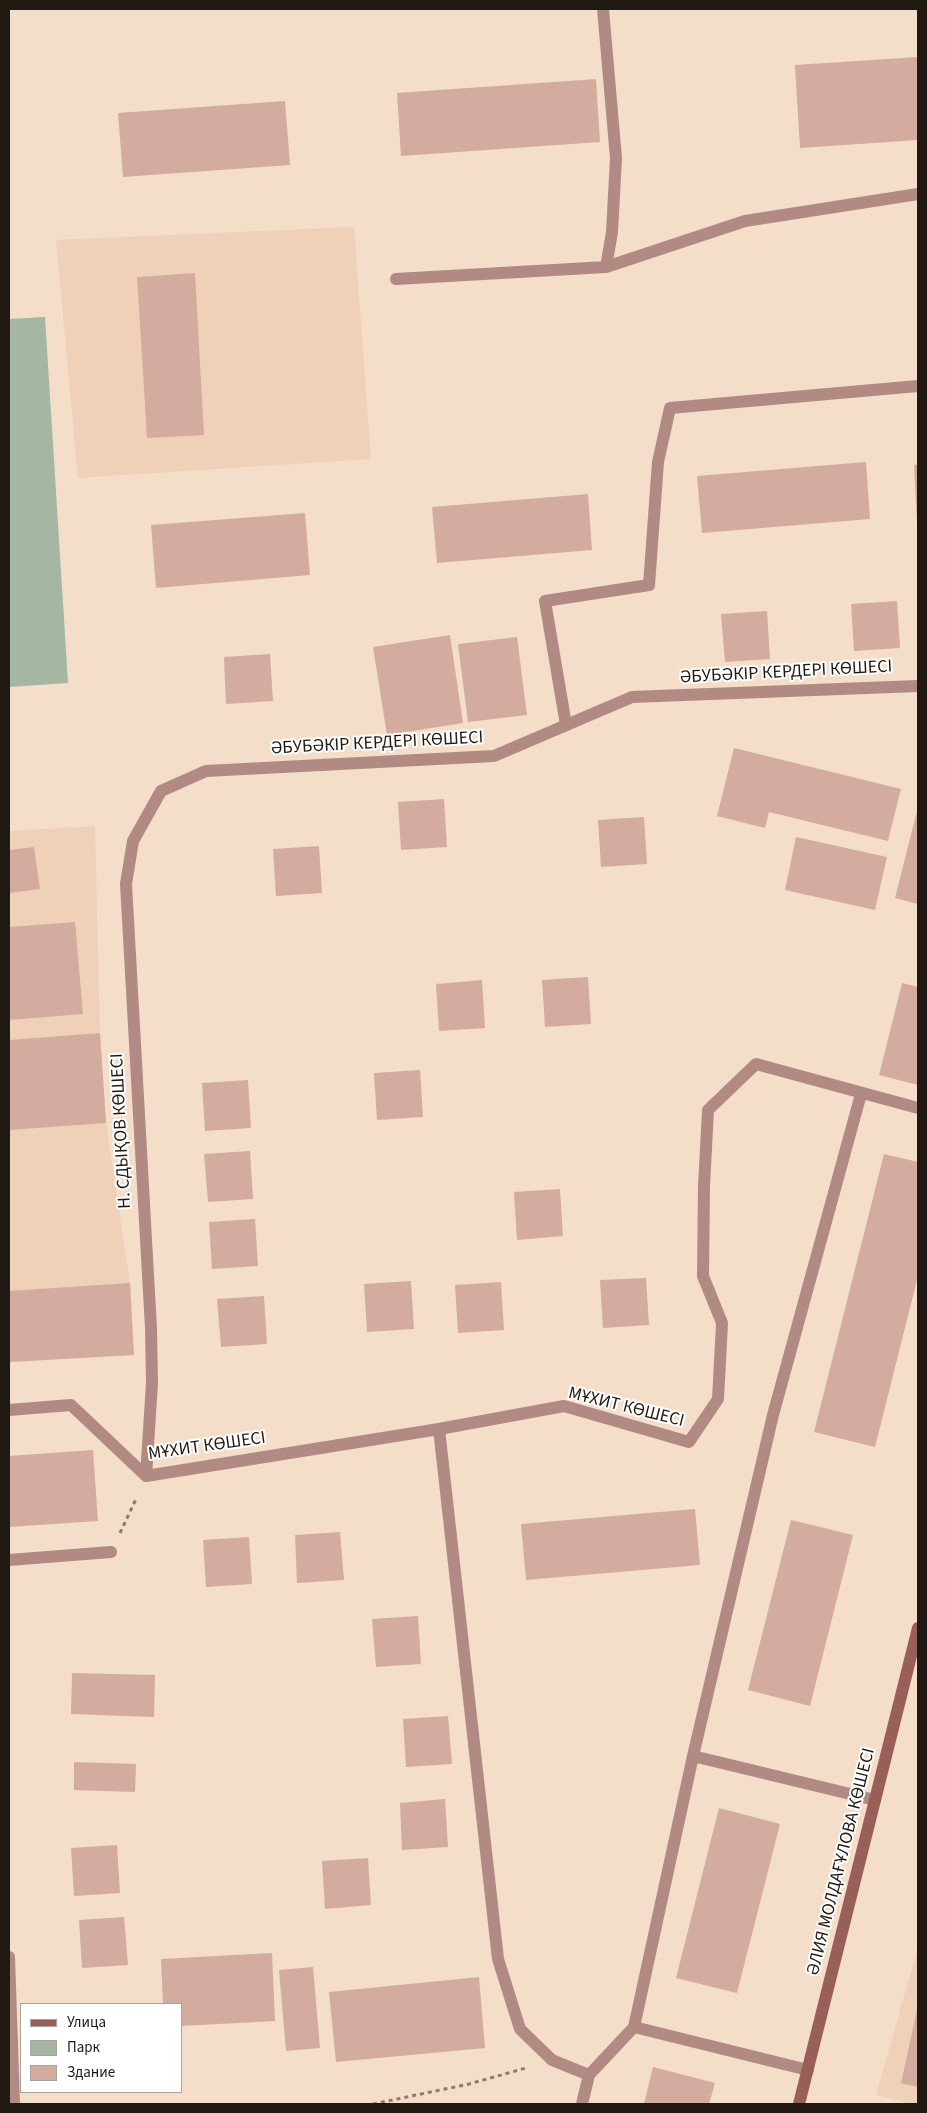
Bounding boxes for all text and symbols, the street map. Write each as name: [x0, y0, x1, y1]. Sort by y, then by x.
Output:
street label: ӘБУБӘКІР КЕРДЕРІ КӨШЕСІ: [679, 657, 893, 689]
street label: ӘБУБӘКІР КЕРДЕРІ КӨШЕСІ: [270, 728, 484, 760]
street label: Н. СДЫҚОВ КӨШЕСІ: [107, 1053, 137, 1209]
street label: МҰХИТ КӨШЕСІ: [566, 1383, 686, 1433]
street label: МҰХИТ КӨШЕСІ: [147, 1428, 267, 1466]
street label: ӘЛИЯ МОЛДАҒҰЛОВА КӨШЕСІ: [803, 1746, 881, 1978]
legend: [20, 2003, 182, 2093]
text: Улица: [67, 2012, 106, 2033]
text: Парк: [67, 2037, 100, 2058]
text: Здание: [67, 2062, 115, 2083]

